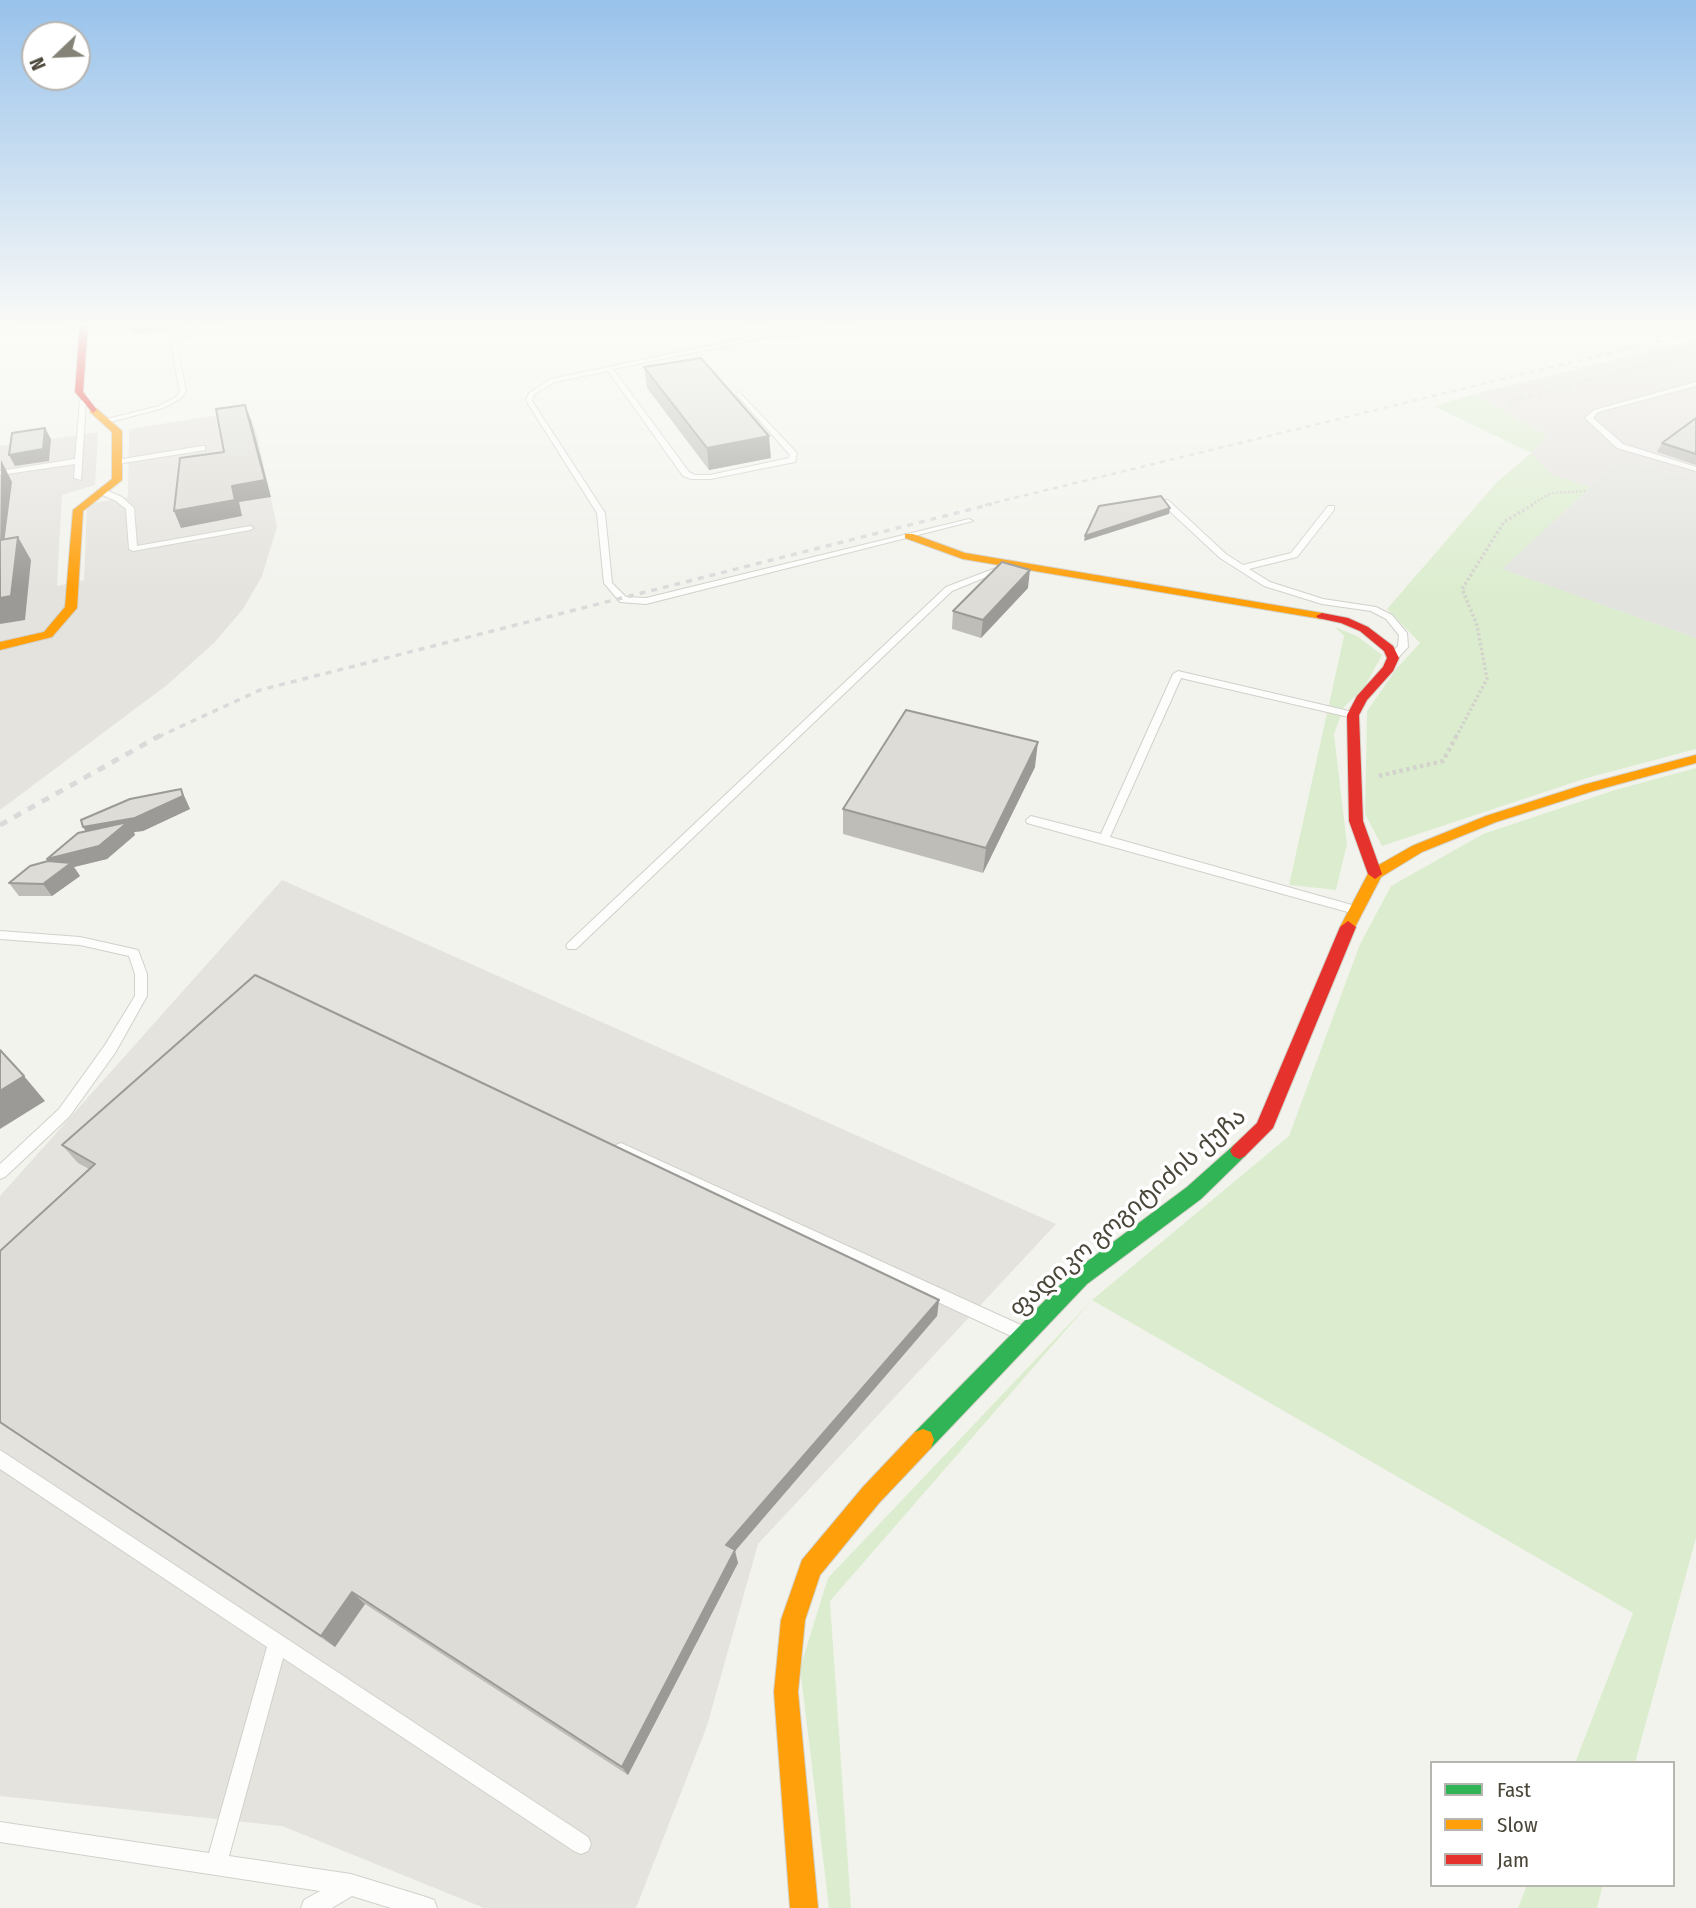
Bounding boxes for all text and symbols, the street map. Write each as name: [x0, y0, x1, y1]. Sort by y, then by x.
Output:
north arrow: [21, 21, 91, 91]
text: N: [25, 54, 51, 73]
street label: ფადიკო გოგიტიძის ქუჩა: [1004, 1102, 1252, 1324]
legend: [1430, 1761, 1675, 1887]
text: Fast: [1497, 1777, 1531, 1803]
text: Slow: [1497, 1812, 1538, 1838]
text: Jam: [1497, 1847, 1529, 1873]

